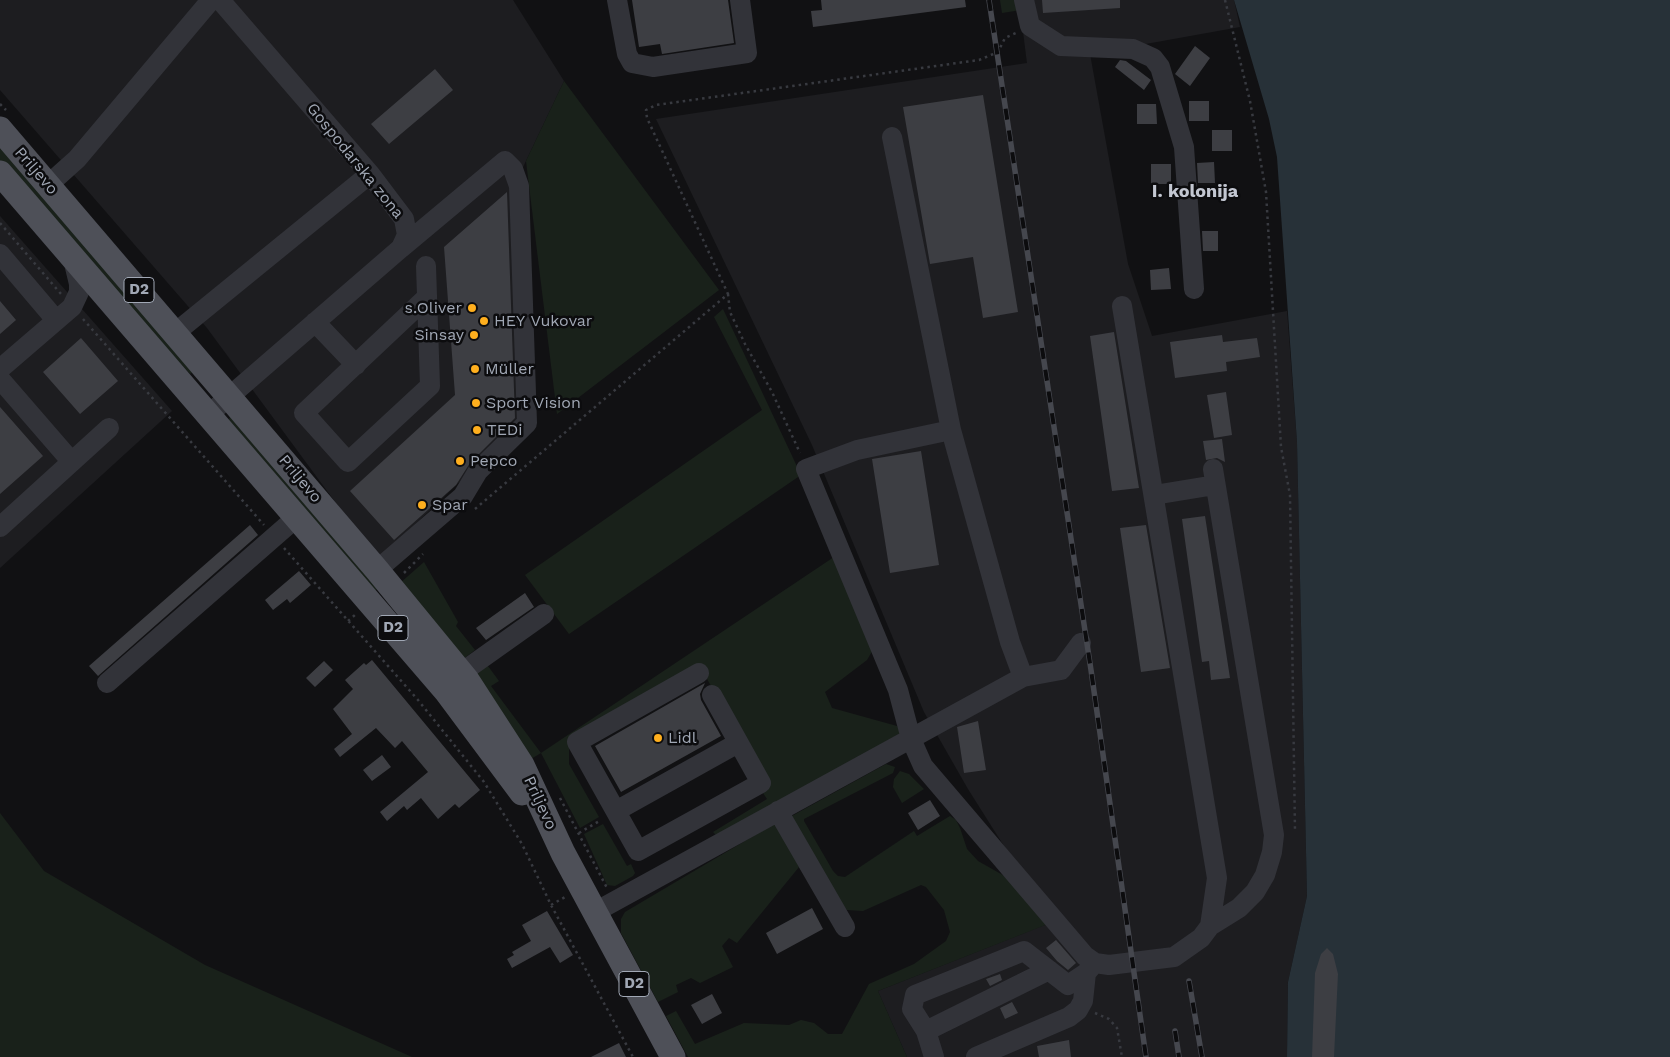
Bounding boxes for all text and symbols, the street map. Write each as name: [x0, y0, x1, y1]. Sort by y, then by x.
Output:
street label: Gospodarska zona: [302, 99, 408, 223]
street label: Priljevo: [10, 143, 62, 199]
district label: I. kolonija: [1152, 181, 1238, 203]
road number: D2: [124, 278, 154, 302]
place label: s.Oliver: [405, 298, 462, 318]
marker: s.Oliver: [466, 302, 478, 314]
place label: HEY Vukovar: [494, 311, 592, 331]
marker: HEY Vukovar: [478, 315, 490, 327]
place label: Sinsay: [414, 325, 464, 345]
marker: Sinsay: [468, 329, 480, 341]
place label: Müller: [485, 359, 534, 379]
marker: Müller: [469, 363, 481, 375]
place label: Sport Vision: [486, 393, 581, 413]
marker: Sport Vision: [470, 397, 482, 409]
place label: TEDi: [487, 420, 523, 440]
marker: TEDi: [471, 424, 483, 436]
street label: Priljevo: [274, 451, 326, 507]
place label: Pepco: [470, 451, 517, 471]
marker: Pepco: [454, 455, 466, 467]
place label: Spar: [432, 495, 468, 515]
marker: Spar: [416, 499, 428, 511]
road number: D2: [378, 616, 408, 640]
place label: Lidl: [668, 728, 697, 748]
marker: Lidl: [652, 732, 664, 744]
street label: Priljevo: [519, 773, 561, 833]
road number: D2: [619, 972, 649, 996]

